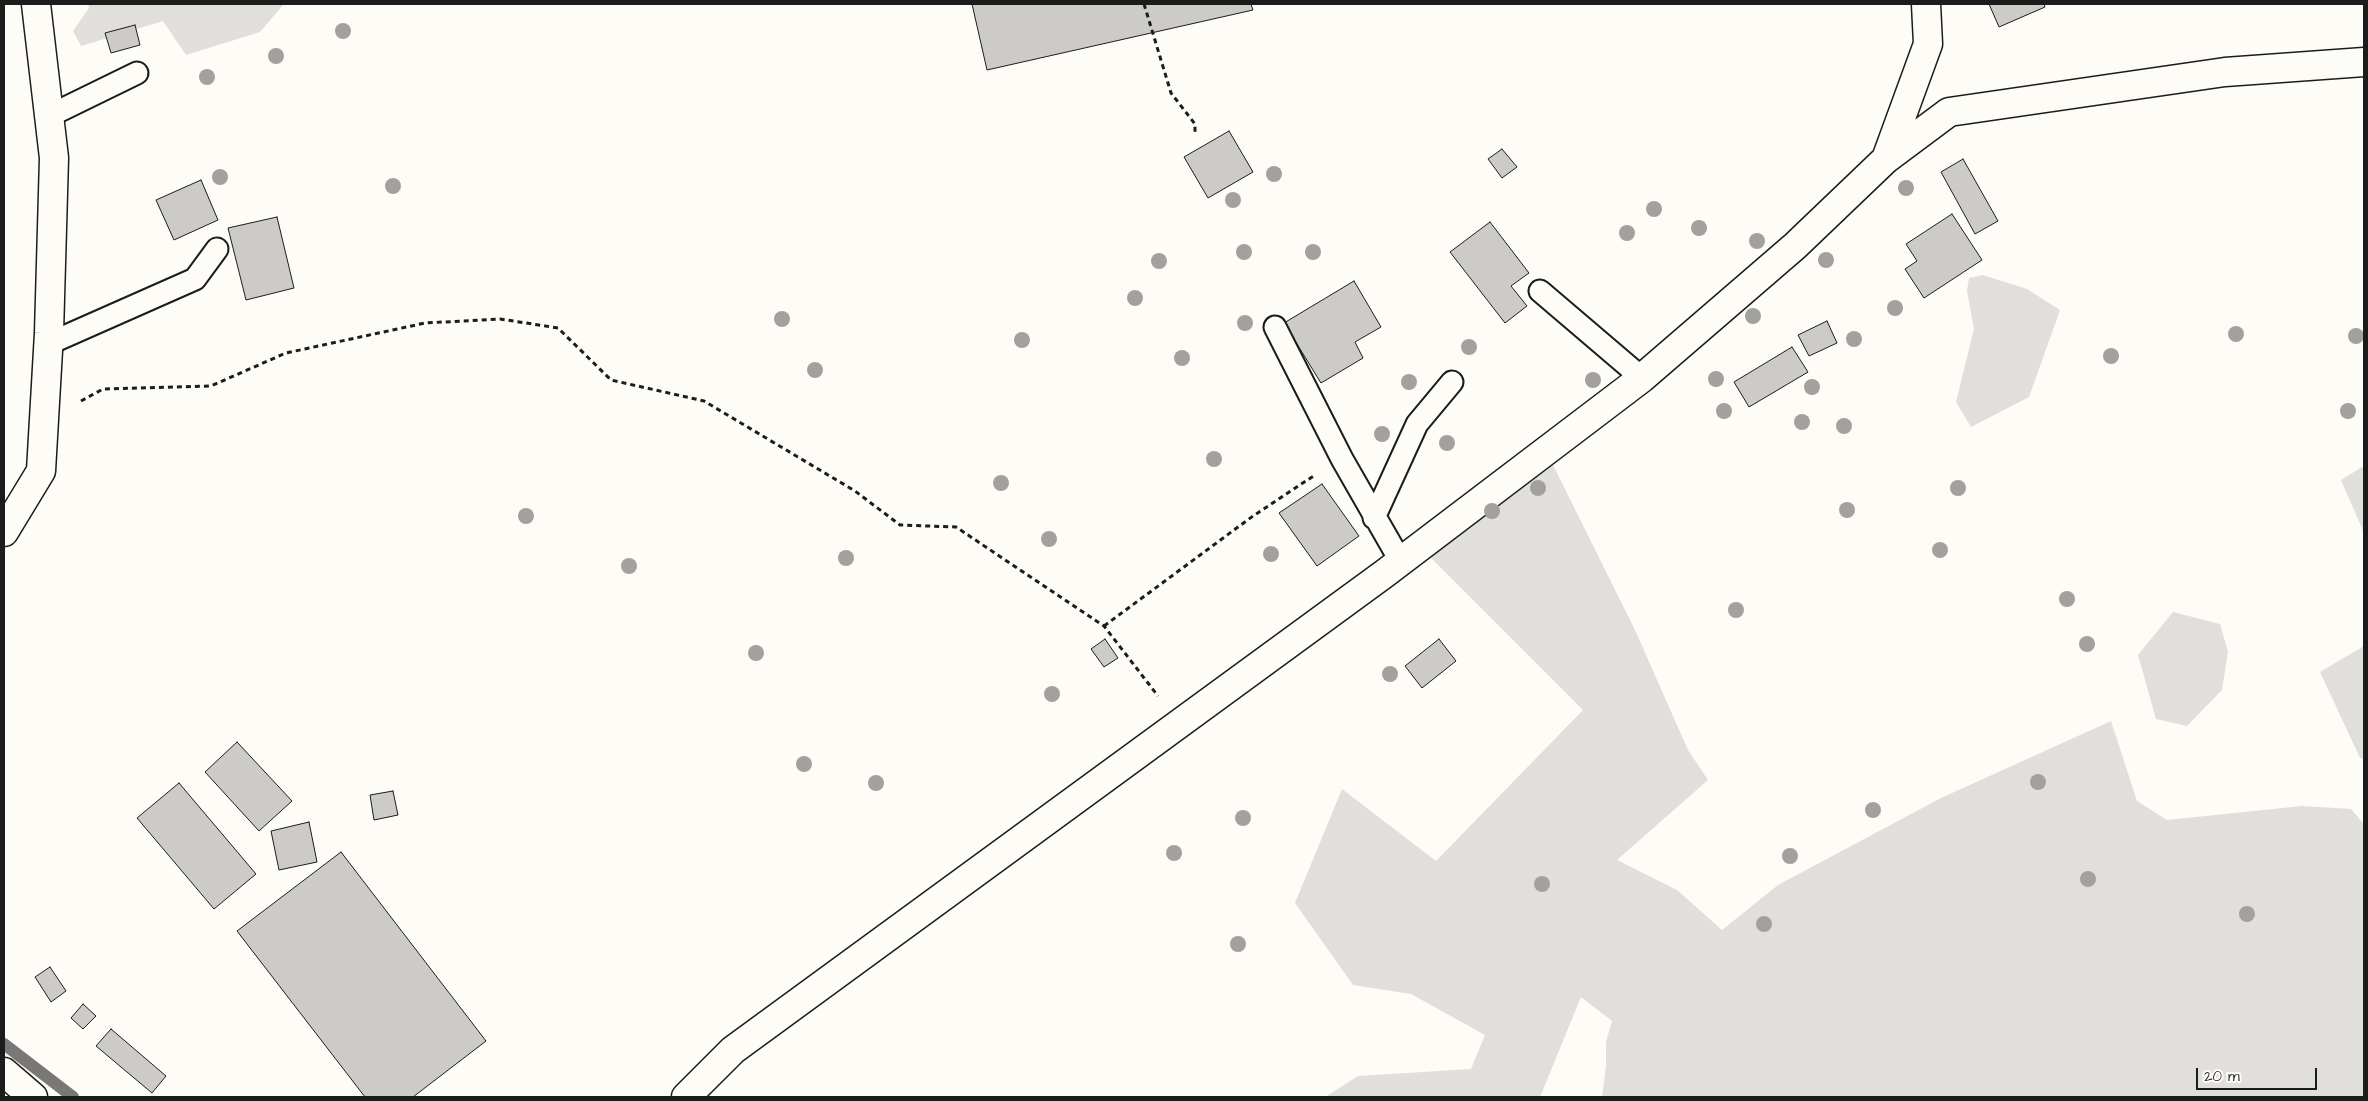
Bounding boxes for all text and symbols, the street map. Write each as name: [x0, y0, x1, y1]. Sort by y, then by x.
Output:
scale bar: [2198, 1058, 2319, 1090]
text: 20 m: [2204, 1066, 2240, 1087]

